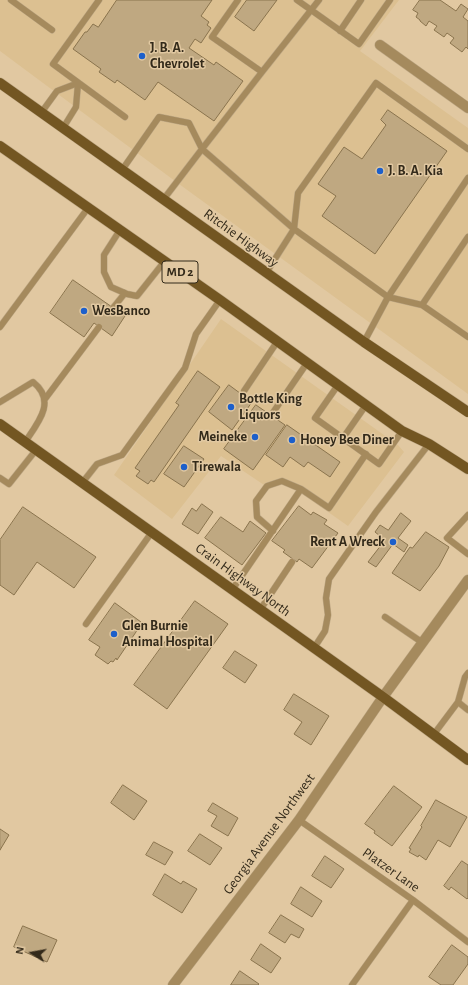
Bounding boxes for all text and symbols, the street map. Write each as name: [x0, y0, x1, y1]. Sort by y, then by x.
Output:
place label: J. B. A. Chevrolet: [150, 40, 204, 72]
marker: J. B. A. Chevrolet: [137, 51, 147, 61]
place label: J. B. A. Kia: [388, 163, 443, 179]
marker: J. B. A. Kia: [375, 166, 385, 176]
street label: Ritchie Highway: [200, 205, 282, 271]
road number: MD 2: [162, 261, 198, 283]
place label: WesBanco: [92, 303, 150, 319]
marker: WesBanco: [79, 306, 89, 316]
place label: Bottle King Liquors: [239, 391, 302, 424]
marker: Bottle King Liquors: [226, 402, 236, 412]
place label: Meineke: [199, 429, 247, 445]
marker: Meineke: [250, 432, 260, 442]
place label: Honey Bee Diner: [300, 432, 394, 448]
marker: Honey Bee Diner: [287, 435, 297, 445]
place label: Tirewala: [192, 459, 241, 475]
marker: Tirewala: [179, 462, 189, 472]
place label: Rent A Wreck: [310, 534, 385, 550]
marker: Rent A Wreck: [388, 537, 398, 547]
street label: Crain Highway North: [192, 540, 294, 620]
place label: Glen Burnie Animal Hospital: [122, 618, 213, 650]
marker: Glen Burnie Animal Hospital: [109, 629, 119, 639]
street label: Georgia Avenue Northwest: [220, 770, 318, 898]
street label: Platzer Lane: [359, 844, 423, 896]
north arrow: [12, 933, 52, 973]
text: N: [14, 946, 26, 955]

